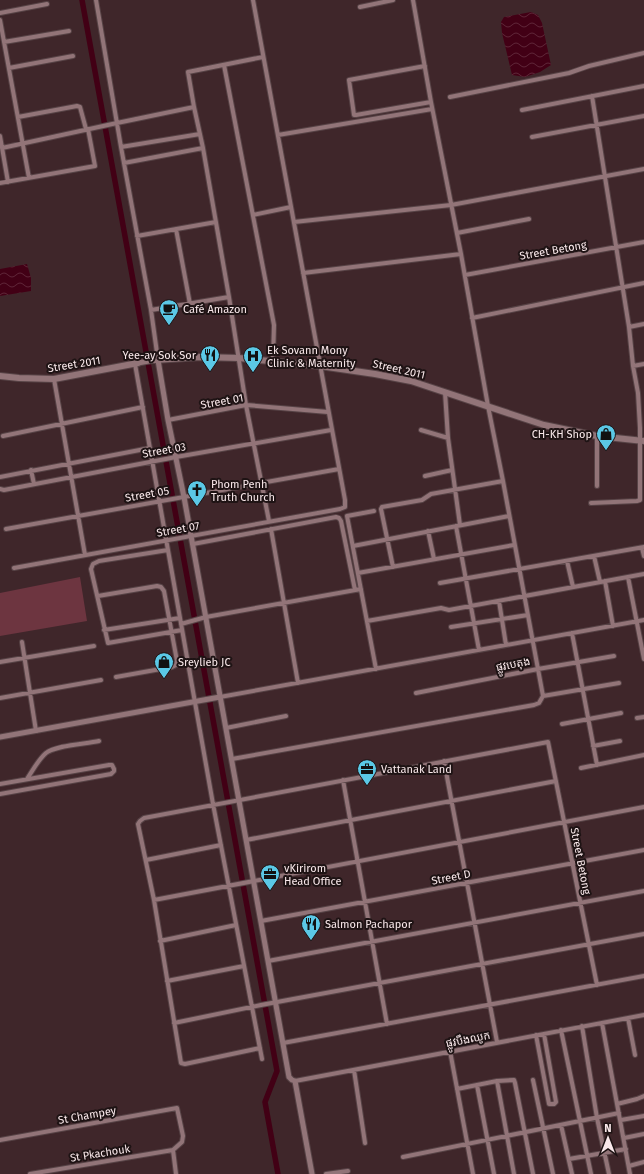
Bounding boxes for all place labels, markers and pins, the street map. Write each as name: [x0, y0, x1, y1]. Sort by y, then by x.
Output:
cafe icon: Café Amazon: [158, 298, 180, 326]
place label: Café Amazon: [183, 303, 247, 316]
restaurant icon: Yee-ay Sok Sor: [199, 344, 221, 372]
place label: Ek Sovann Mony Clinic & Maternity: [267, 344, 356, 370]
hospital icon: Ek Sovann Mony Clinic & Maternity: [242, 345, 264, 373]
place label: Yee-ay Sok Sor: [123, 349, 197, 362]
shop icon: CH-KH Shop: [595, 423, 617, 451]
place label: CH-KH Shop: [532, 428, 592, 441]
place label: Phom Penh Truth Church: [211, 478, 275, 504]
church icon: Phom Penh Truth Church: [186, 479, 208, 507]
shop icon: Sreylieb JC: [153, 651, 175, 679]
place label: Sreylieb JC: [178, 656, 231, 669]
office icon: Vattanak Land: [356, 758, 378, 786]
place label: Vattanak Land: [381, 763, 452, 776]
place label: vKirirom Head Office: [284, 862, 342, 888]
office icon: vKirirom Head Office: [259, 863, 281, 891]
restaurant icon: Salmon Pachapor: [300, 913, 322, 941]
place label: Salmon Pachapor: [325, 918, 413, 931]

